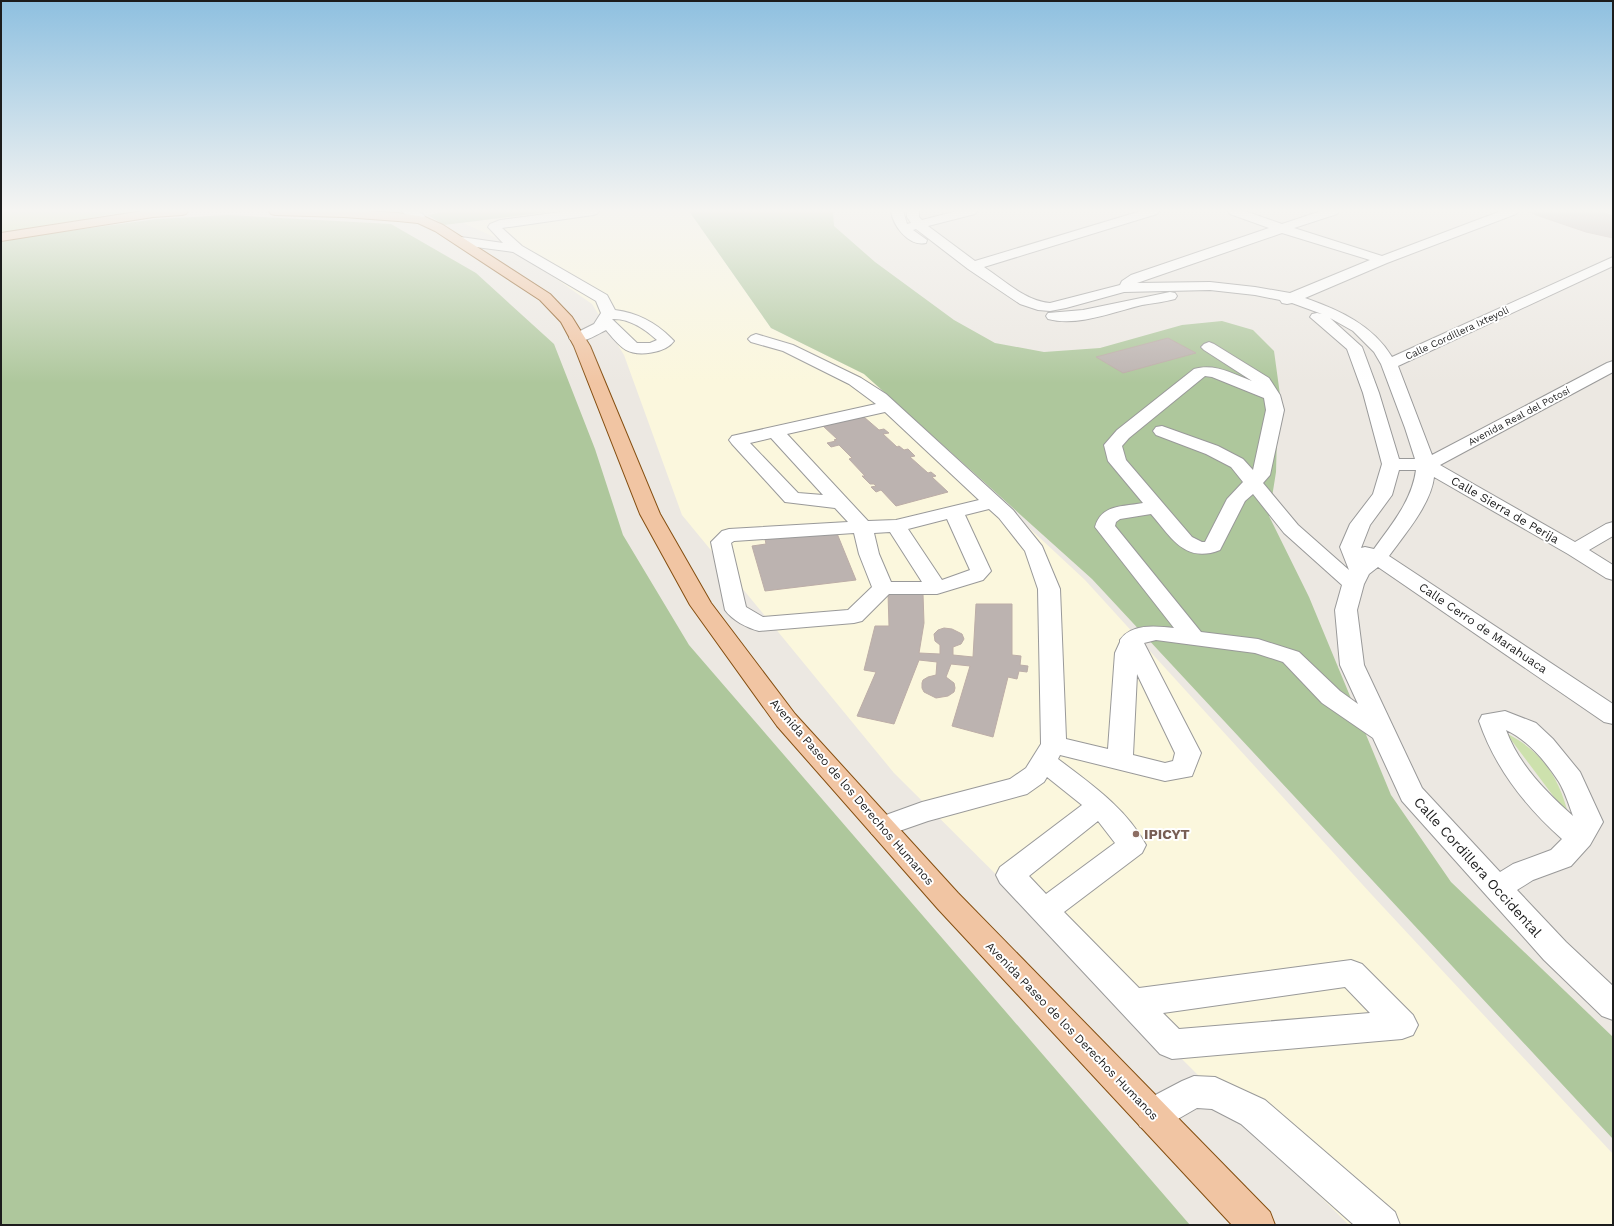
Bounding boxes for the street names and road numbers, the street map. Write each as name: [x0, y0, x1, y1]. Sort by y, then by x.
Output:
street label: Calle Cordillera Ixteyoli: [1403, 304, 1511, 362]
street label: Avenida Real del Potosí: [1466, 384, 1572, 447]
street label: Calle Sierra de Perija: [1449, 473, 1562, 547]
street label: Calle Cerro de Marahuaca: [1416, 580, 1550, 676]
street label: Avenida Paseo de los Derechos Humanos: [767, 696, 937, 888]
street label: Calle Cordillera Occidental: [1411, 794, 1546, 941]
street label: Avenida Paseo de los Derechos Humanos: [983, 939, 1161, 1123]

